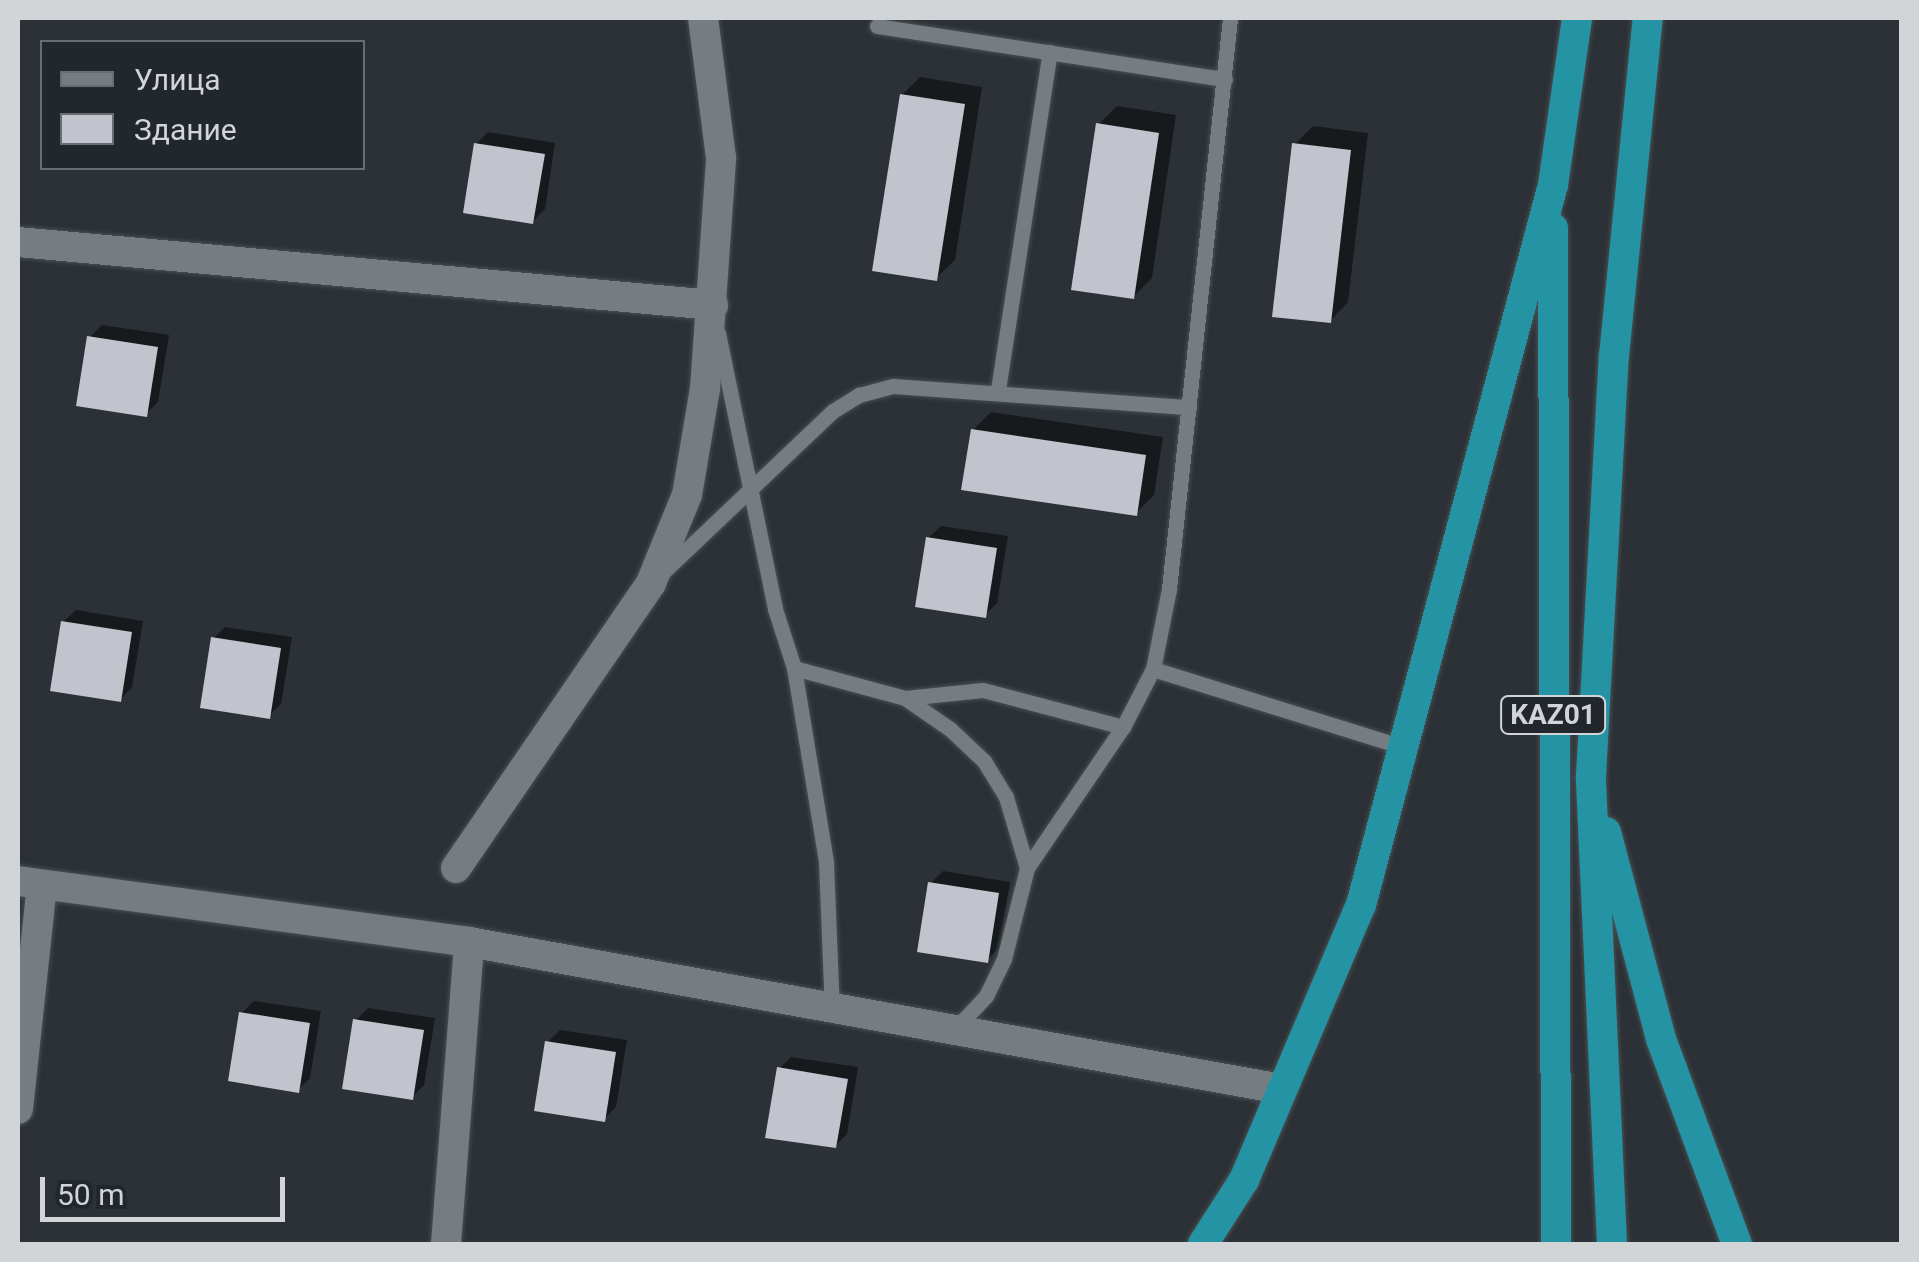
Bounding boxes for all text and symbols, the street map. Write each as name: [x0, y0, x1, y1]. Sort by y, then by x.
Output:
legend: [40, 40, 365, 170]
text: Улица: [134, 62, 221, 97]
text: Здание: [134, 112, 237, 147]
road number: KАZ01: [1498, 692, 1608, 738]
scale bar: [45, 1157, 290, 1219]
text: 50 m: [57, 1177, 124, 1212]

